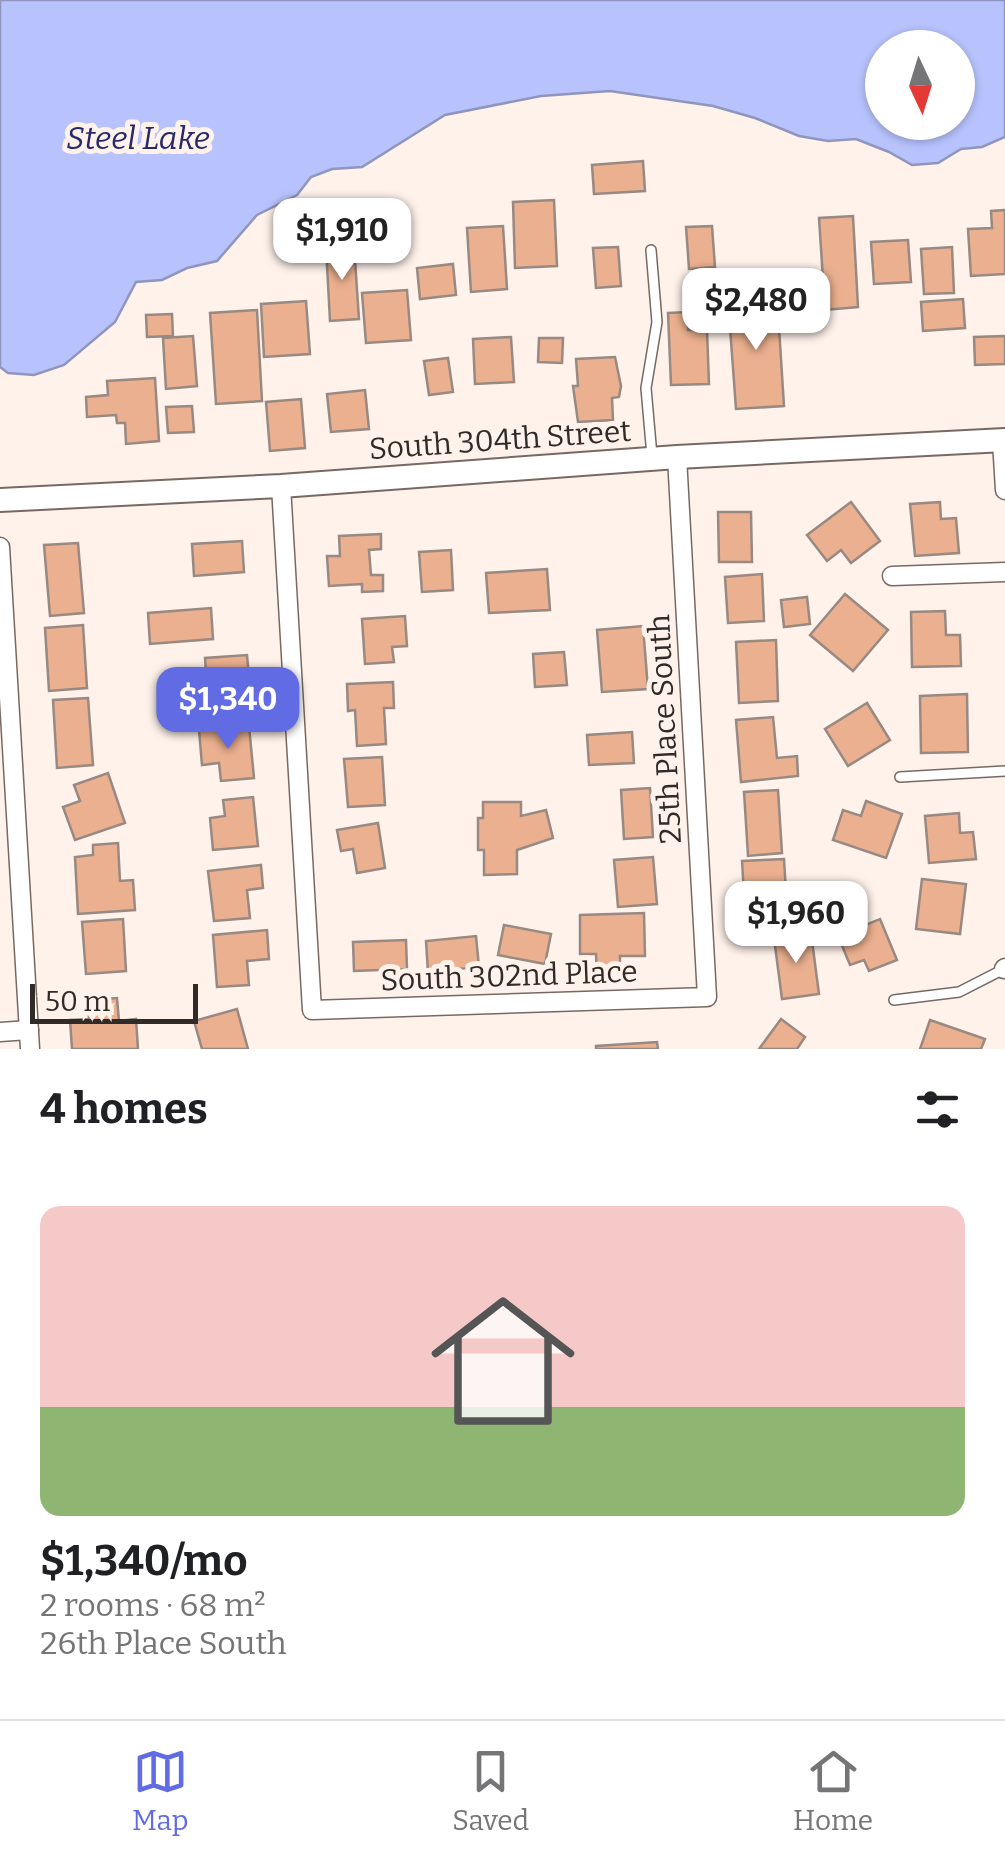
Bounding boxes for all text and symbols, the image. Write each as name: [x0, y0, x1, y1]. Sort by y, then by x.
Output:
north arrow: [865, 30, 975, 140]
map controls: [865, 30, 975, 140]
water label: Steel Lake: [66, 119, 210, 157]
pin: $1,910: [261, 198, 423, 283]
text: $1,910: [295, 211, 389, 249]
pin: $2,480: [675, 268, 837, 353]
text: $2,480: [704, 281, 808, 319]
street label: South 304th Street: [368, 413, 632, 467]
street label: 25th Place South: [641, 613, 689, 845]
pin: $1,340: [147, 667, 309, 752]
text: $1,340: [178, 680, 278, 718]
pin: $1,960: [715, 881, 877, 966]
text: $1,960: [747, 894, 845, 932]
street label: South 302nd Place: [380, 954, 638, 998]
scale bar: [30, 979, 198, 1024]
text: 50 m: [45, 985, 110, 1018]
icon: filters: [910, 1082, 965, 1137]
text: 4 homes: [40, 1084, 208, 1134]
icon: home: [413, 1271, 593, 1451]
text: $1,340/mo: [40, 1536, 247, 1586]
text: 2 rooms · 68 m²: [40, 1586, 266, 1624]
text: 26th Place South: [40, 1624, 287, 1662]
tab: Map: [132, 1744, 188, 1837]
tab: Saved: [452, 1744, 529, 1837]
tab: Home: [793, 1744, 873, 1837]

